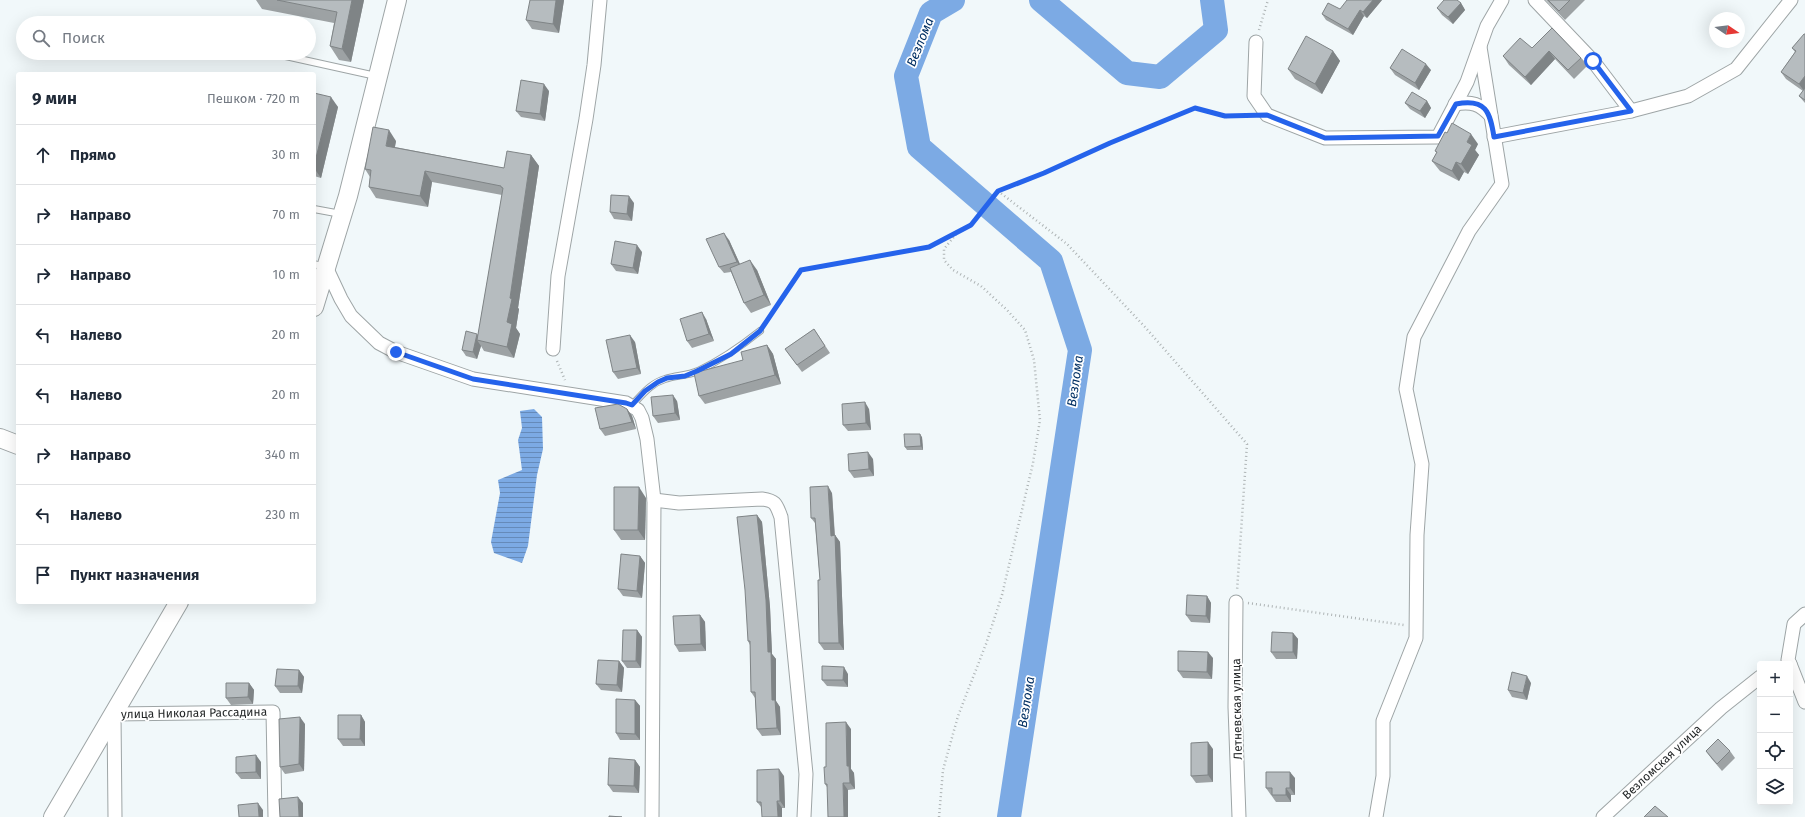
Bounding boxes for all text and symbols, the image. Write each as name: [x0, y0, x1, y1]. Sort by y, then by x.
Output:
north arrow: [1709, 12, 1745, 48]
water label: Везлома: [903, 15, 937, 69]
search box: [16, 16, 316, 60]
icon: search: [30, 27, 52, 49]
text: Поиск: [62, 29, 105, 47]
route start: [1584, 52, 1602, 70]
text: 9 мин: [32, 88, 77, 109]
text: Пешком · 720 m: [207, 91, 300, 106]
icon: ahead: [32, 144, 54, 166]
text: Прямо: [70, 146, 116, 164]
text: 30 m: [272, 147, 300, 162]
icon: right: [32, 204, 54, 226]
text: Направо: [70, 206, 131, 224]
text: 70 m: [273, 207, 300, 222]
icon: right: [32, 264, 54, 286]
text: Направо: [70, 266, 131, 284]
text: 10 m: [273, 267, 300, 282]
icon: left: [32, 324, 54, 346]
text: Налево: [70, 326, 122, 344]
text: 20 m: [272, 327, 300, 342]
route end: [387, 343, 405, 361]
water label: Везлома: [1064, 354, 1086, 408]
icon: left: [32, 384, 54, 406]
text: Налево: [70, 386, 122, 404]
text: 20 m: [272, 387, 300, 402]
icon: right: [32, 444, 54, 466]
text: Направо: [70, 446, 131, 464]
text: 340 m: [265, 447, 300, 462]
icon: left: [32, 504, 54, 526]
text: Налево: [70, 506, 122, 524]
text: 230 m: [265, 507, 300, 522]
icon: arrive: [32, 564, 54, 586]
text: Пункт назначения: [70, 566, 199, 584]
street label: Летневская улица: [1229, 658, 1245, 760]
map controls: [1757, 661, 1793, 805]
button: +: [1757, 661, 1793, 697]
water label: Везлома: [1015, 675, 1037, 729]
button: −: [1757, 697, 1793, 733]
street label: улица Николая Рассадина: [121, 705, 267, 721]
street label: Везломская улица: [1620, 722, 1704, 802]
button: locate: [1757, 733, 1793, 769]
button: layers: [1757, 769, 1793, 805]

